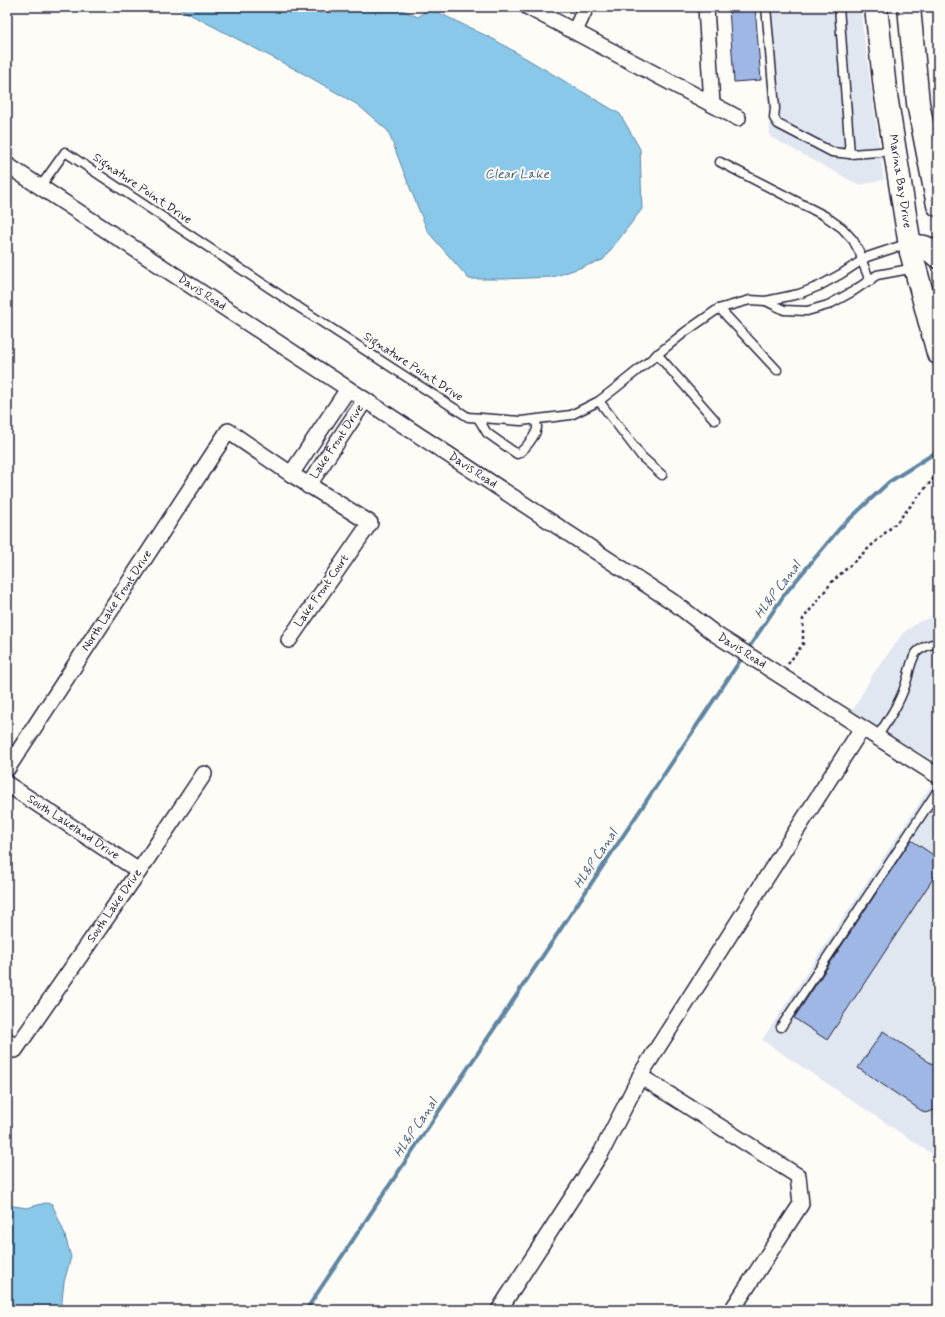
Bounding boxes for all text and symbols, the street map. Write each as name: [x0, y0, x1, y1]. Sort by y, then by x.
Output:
street label: Marina Bay Drive: [884, 133, 915, 229]
street label: Signature Point Drive: [89, 150, 195, 229]
water label: Clear Lake: [485, 166, 550, 183]
street label: Davis Road: [174, 271, 229, 315]
street label: Signature Point Drive: [359, 329, 466, 406]
street label: Lake Front Drive: [307, 401, 368, 482]
street label: Davis Road: [445, 449, 500, 492]
street label: North Lake Front Drive: [78, 547, 156, 654]
street label: Lake Front Court: [291, 551, 353, 631]
water label: HL&P Canal: [751, 557, 806, 622]
street label: Davis Road: [714, 629, 769, 672]
street label: South Lakeland Drive: [24, 791, 122, 864]
water label: HL&P Canal: [570, 826, 622, 892]
street label: South Lake Drive: [84, 866, 146, 946]
water label: HL&P Canal: [390, 1095, 442, 1161]

